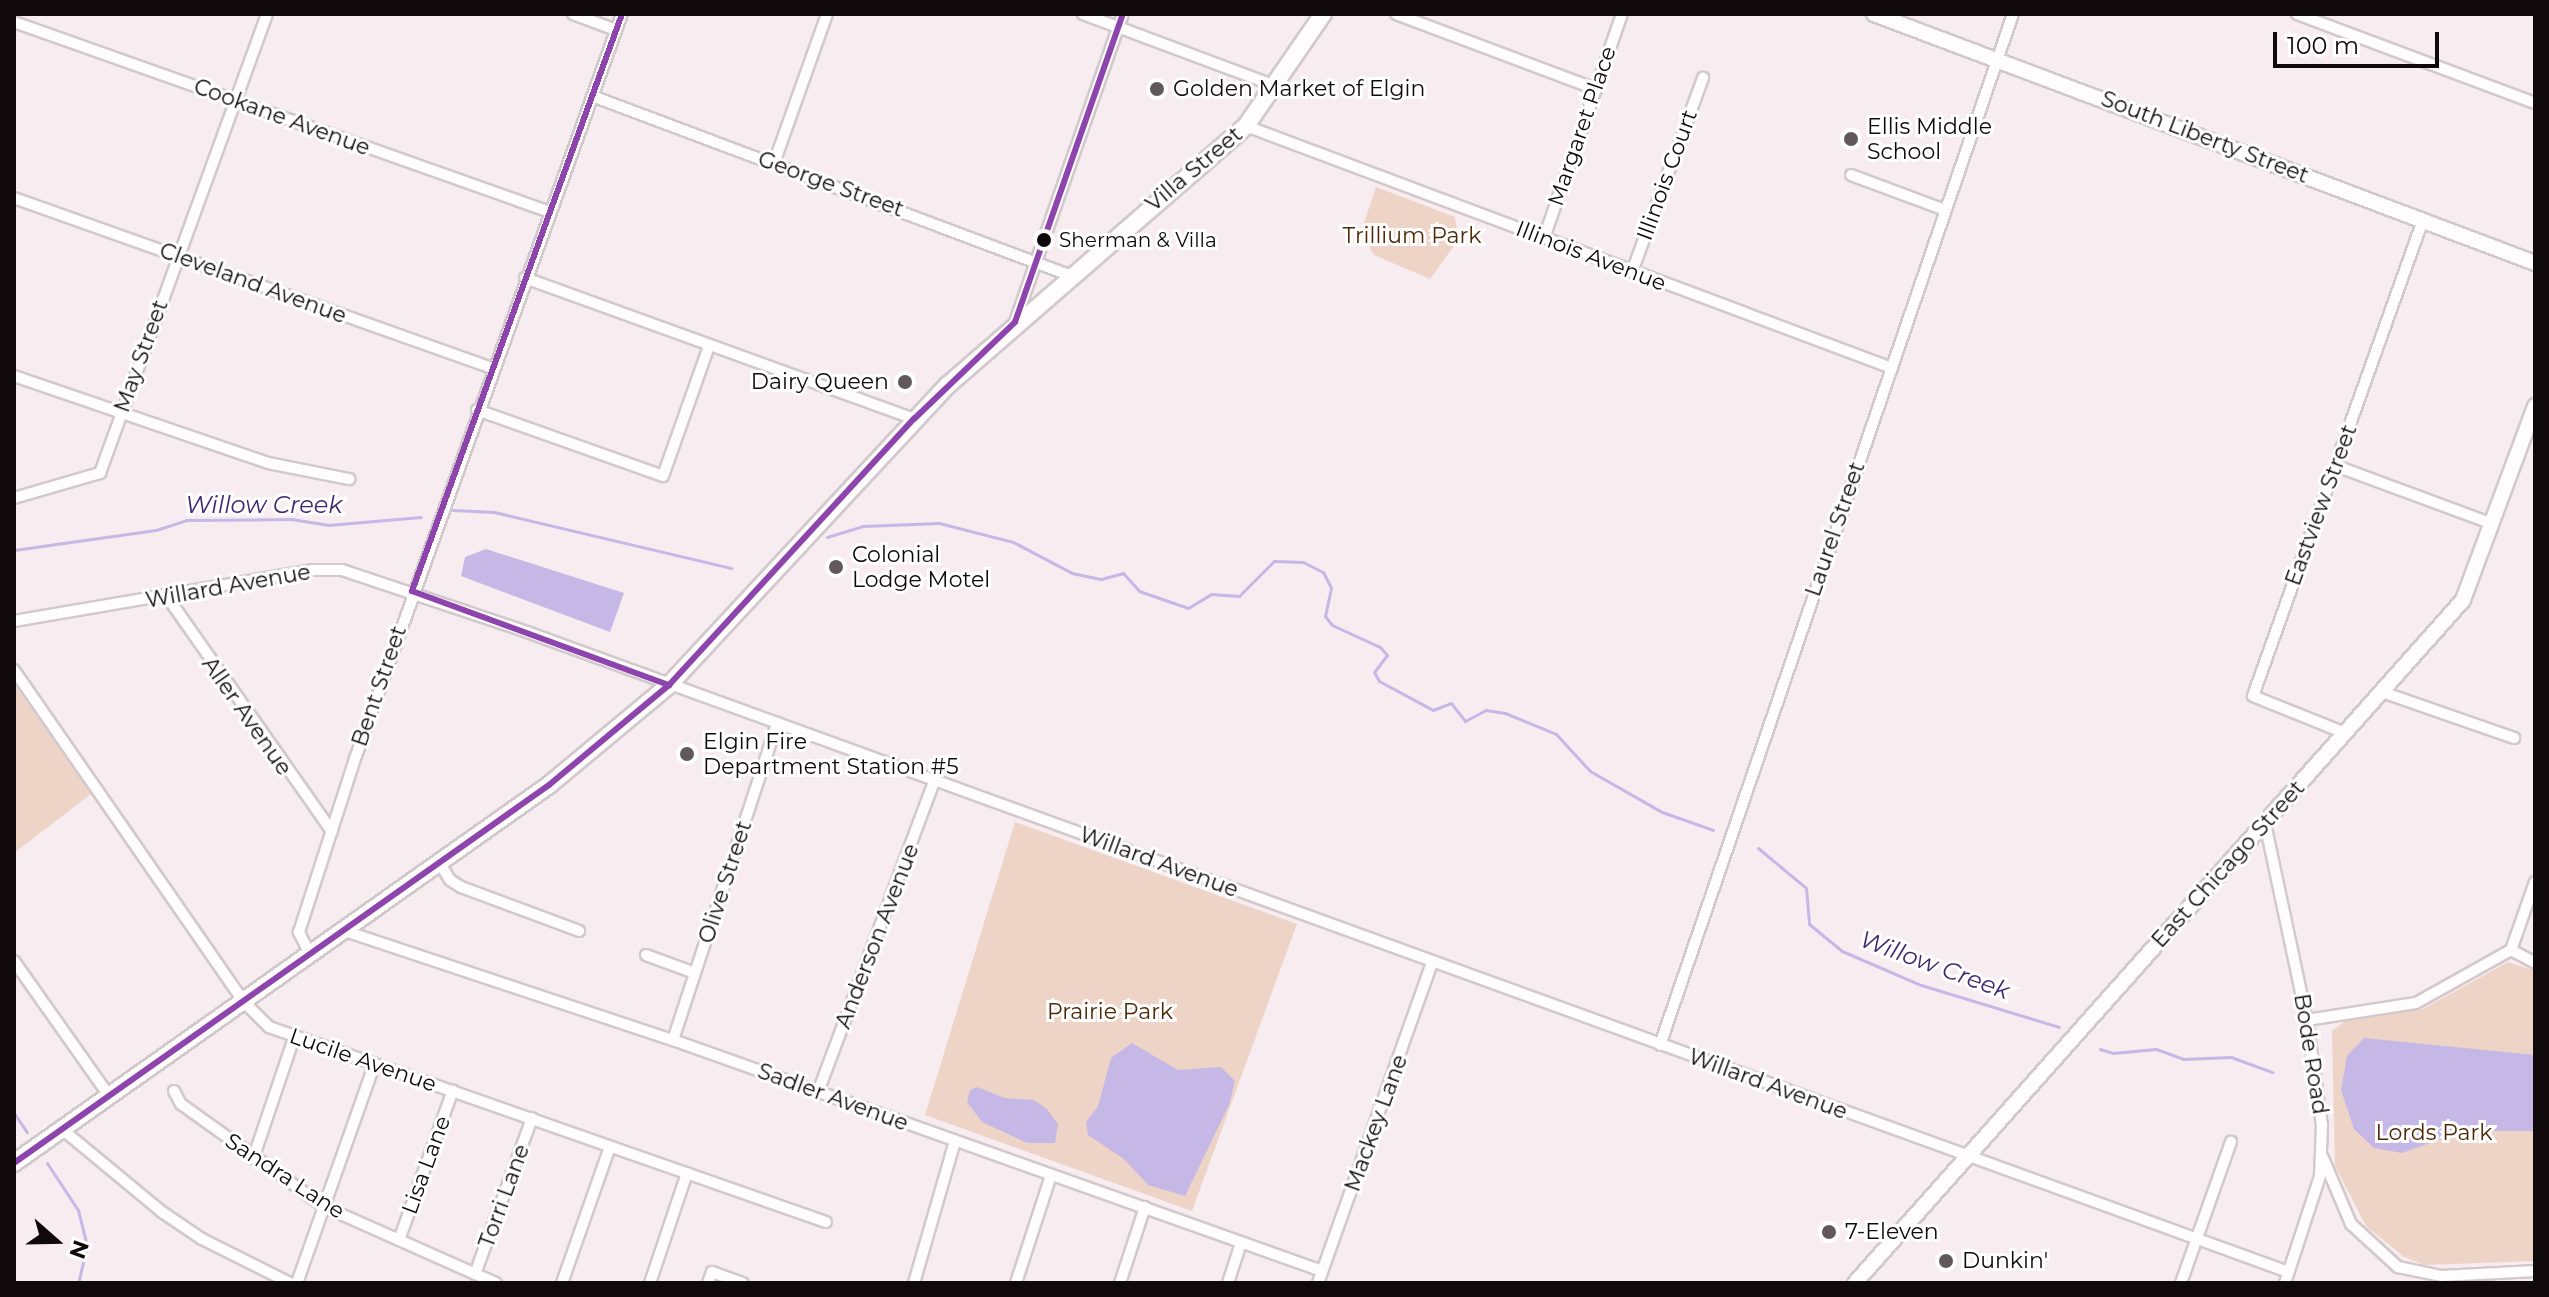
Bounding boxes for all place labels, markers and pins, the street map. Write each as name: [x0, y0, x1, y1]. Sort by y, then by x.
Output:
place label: Golden Market of Elgin: [1173, 76, 1425, 102]
marker: Golden Market of Elgin: [1148, 80, 1166, 98]
place label: Ellis Middle School: [1867, 113, 1992, 164]
marker: Ellis Middle School: [1842, 130, 1860, 148]
place label: Sherman & Villa: [1059, 228, 1217, 252]
marker: Sherman & Villa: [1036, 232, 1052, 248]
place label: Dairy Queen: [751, 369, 889, 395]
marker: Dairy Queen: [896, 373, 914, 391]
place label: Colonial Lodge Motel: [852, 541, 990, 592]
marker: Colonial Lodge Motel: [827, 558, 845, 576]
place label: Elgin Fire Department Station #5: [703, 728, 959, 780]
marker: Elgin Fire Department Station #5: [678, 745, 696, 763]
place label: 7-Eleven: [1845, 1219, 1939, 1245]
marker: 7-Eleven: [1820, 1223, 1838, 1241]
place label: Dunkin': [1962, 1248, 2048, 1274]
marker: Dunkin': [1937, 1252, 1955, 1270]

